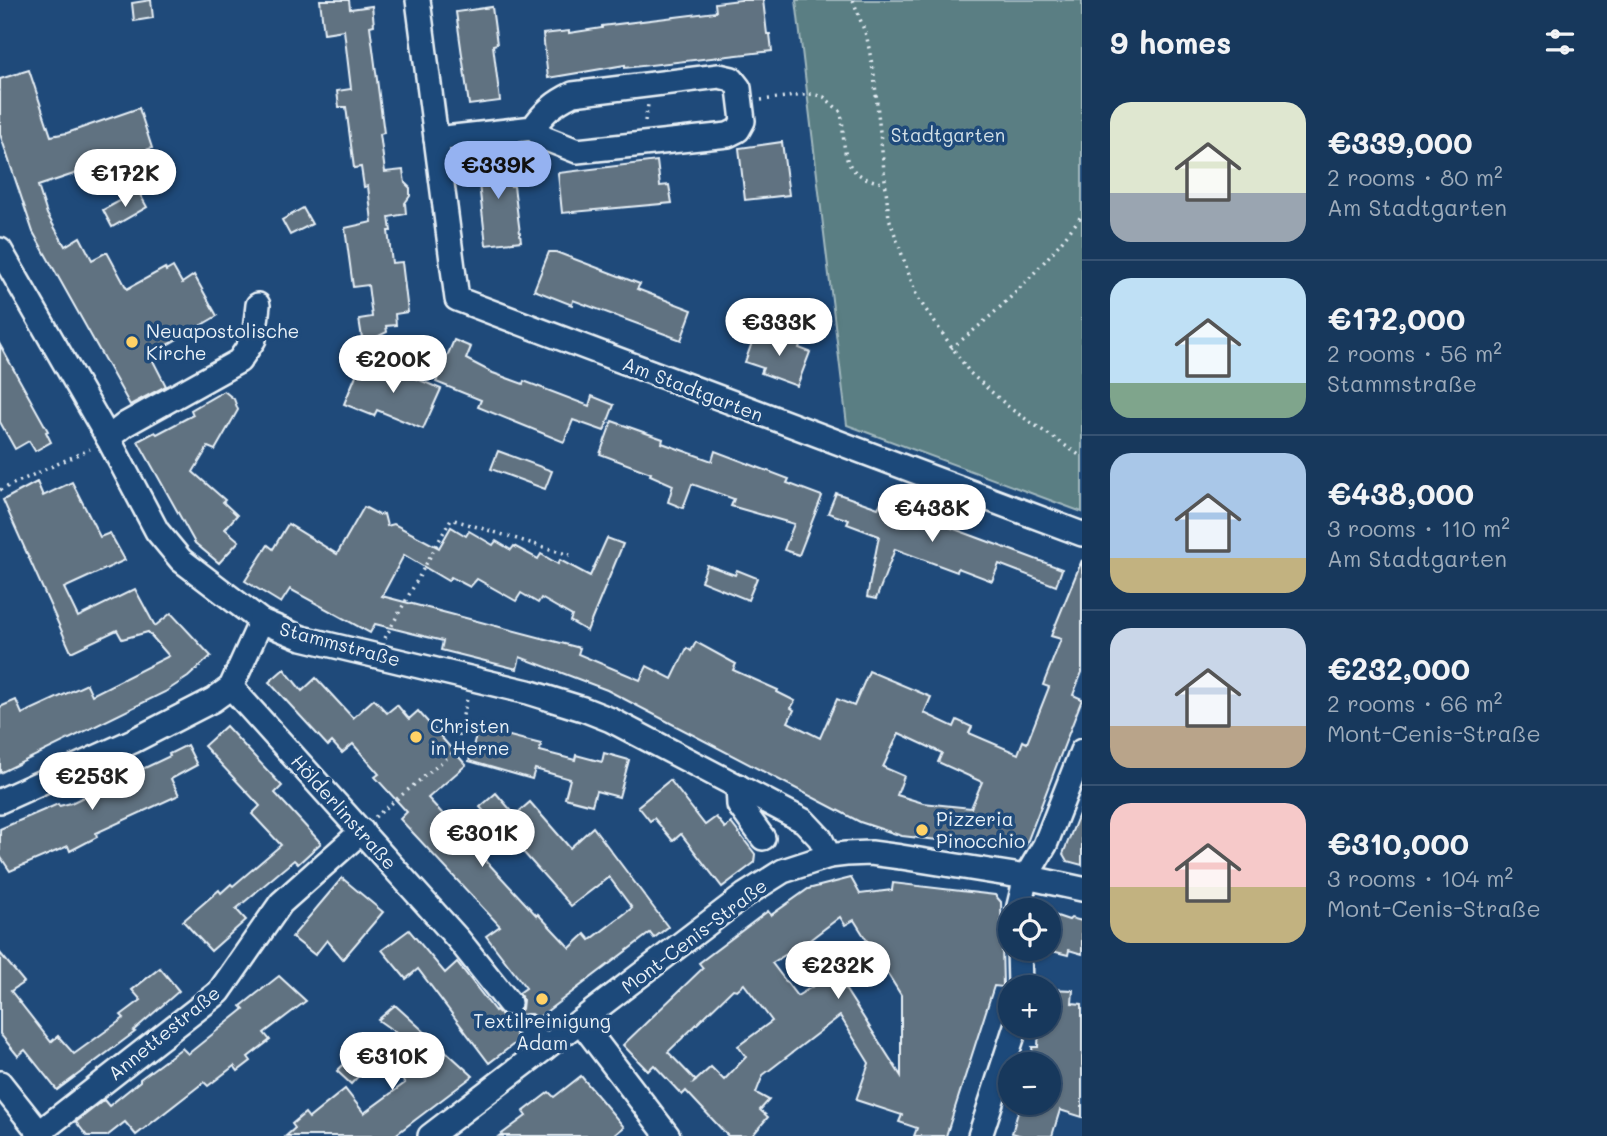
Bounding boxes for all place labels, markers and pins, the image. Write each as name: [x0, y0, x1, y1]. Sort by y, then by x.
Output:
pin: €339K: [449, 142, 547, 201]
pin: €172K: [76, 150, 174, 209]
pin: €333K: [730, 298, 828, 358]
place label: Neuapostolische Kirche: [146, 318, 299, 365]
marker: Neuapostolische Kirche: [124, 334, 140, 350]
pin: €200K: [344, 336, 442, 395]
pin: €438K: [883, 484, 981, 544]
place label: Christen in Herne: [430, 713, 510, 760]
marker: Christen in Herne: [408, 729, 424, 745]
pin: €253K: [43, 752, 141, 812]
place label: Pizzeria Pinocchio: [936, 806, 1025, 853]
pin: €301K: [433, 810, 531, 869]
marker: Pizzeria Pinocchio: [914, 822, 930, 838]
pin: €232K: [789, 942, 887, 1001]
marker: Textilreinigung Adam: [534, 991, 550, 1007]
place label: Textilreinigung Adam: [473, 1008, 611, 1055]
pin: €310K: [343, 1032, 441, 1092]

